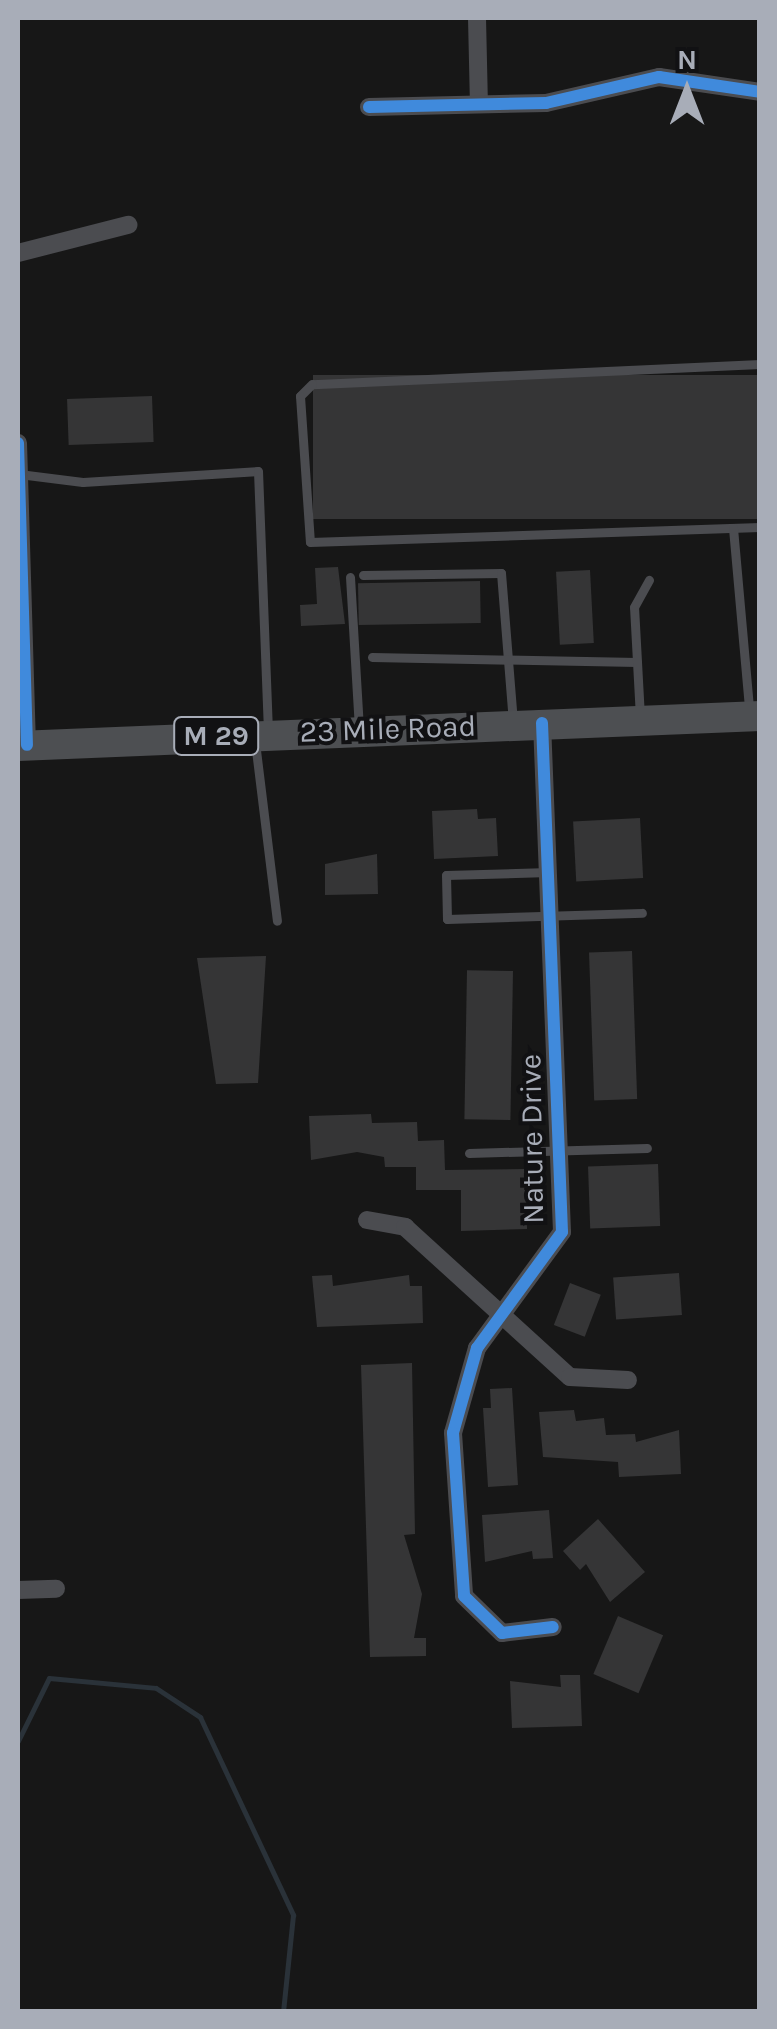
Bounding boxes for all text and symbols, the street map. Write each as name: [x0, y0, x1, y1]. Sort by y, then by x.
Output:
north arrow: [637, 40, 737, 140]
text: N: [677, 43, 697, 76]
street label: 23 Mile Road: [299, 708, 477, 750]
road number: M 29: [171, 713, 261, 759]
street label: Nature Drive: [513, 1054, 551, 1224]

